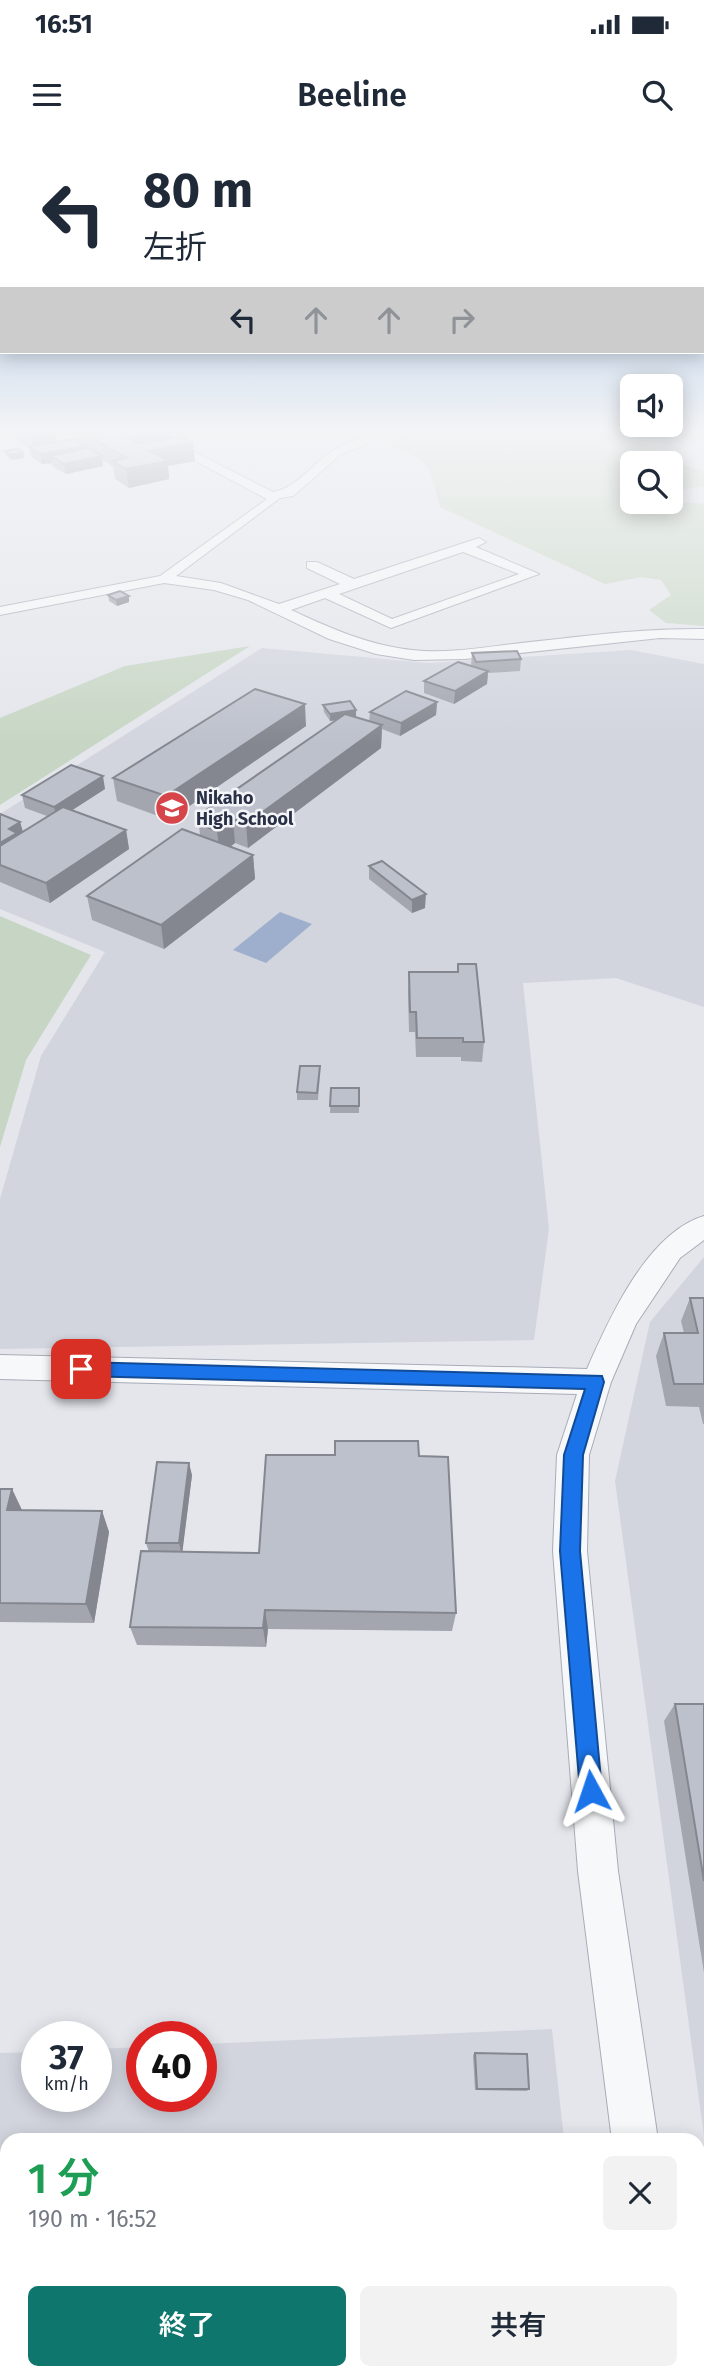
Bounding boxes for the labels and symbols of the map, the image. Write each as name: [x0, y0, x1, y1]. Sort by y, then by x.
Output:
place label: Nikaho High School: [196, 787, 294, 830]
school or university icon: Nikaho High School: [153, 789, 191, 827]
pin: [51, 1339, 111, 1399]
position arrow: [554, 1754, 628, 1828]
speed limit sign: 40: [126, 2021, 217, 2112]

